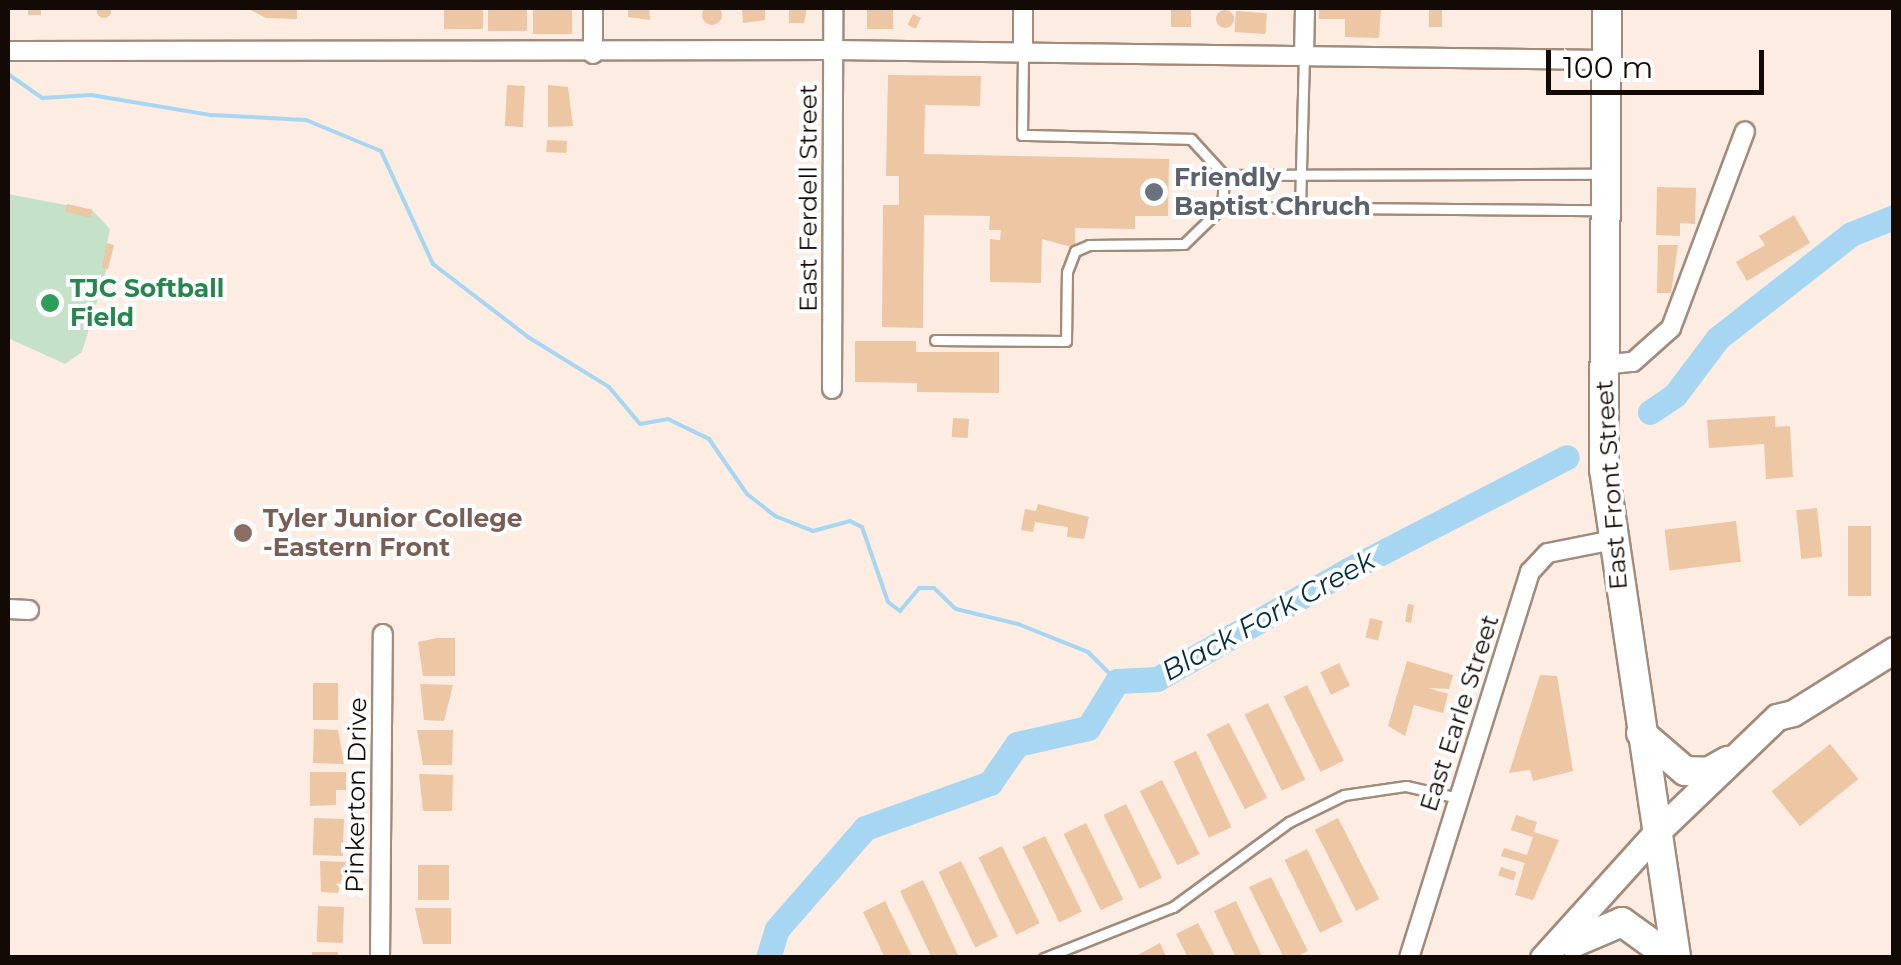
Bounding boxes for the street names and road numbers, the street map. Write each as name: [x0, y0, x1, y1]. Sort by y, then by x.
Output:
street label: East Ferdell Street: [793, 84, 823, 312]
street label: East Front Street: [1589, 379, 1633, 591]
street label: East Earle Street: [1413, 611, 1505, 815]
street label: Pinkerton Drive: [339, 697, 373, 893]

